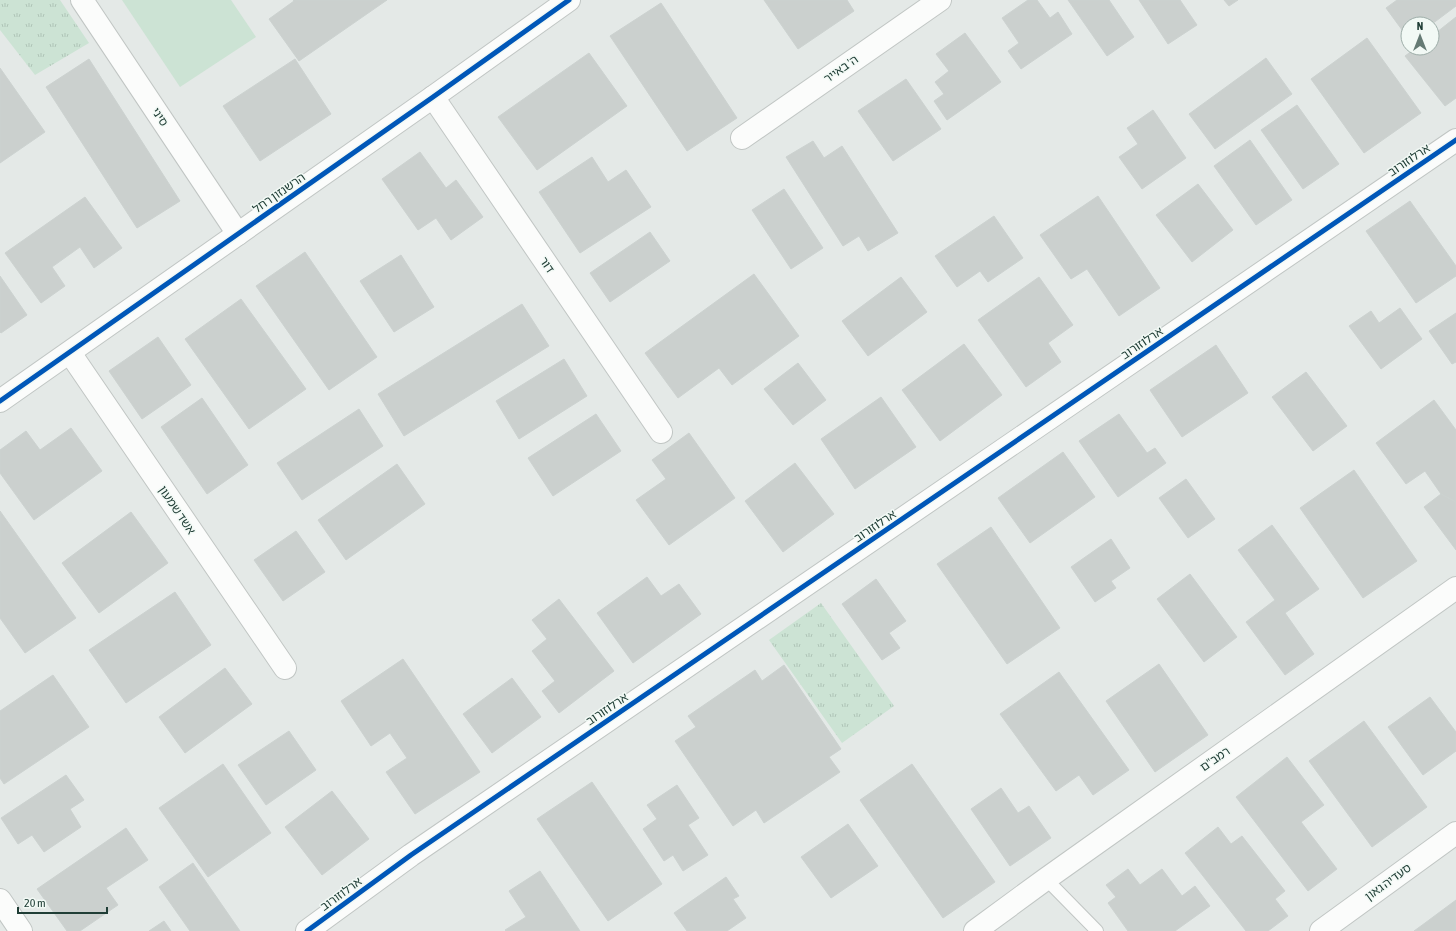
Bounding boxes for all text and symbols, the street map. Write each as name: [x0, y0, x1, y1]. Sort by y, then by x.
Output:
north arrow: [1400, 16, 1440, 56]
text: N: [1417, 20, 1423, 32]
street label: ה' באייר: [821, 52, 861, 86]
street label: סיני: [149, 105, 171, 129]
street label: ארלוזורוב: [1385, 141, 1433, 179]
street label: הרשנזון רחל: [250, 170, 308, 216]
street label: דור: [537, 254, 558, 276]
street label: ארלוזורוב: [1118, 324, 1166, 362]
street label: אשד שמעון: [156, 483, 199, 537]
street label: ארלוזורוב: [851, 507, 899, 545]
street label: ארלוזורוב: [583, 690, 631, 728]
street label: רמב"ם: [1197, 744, 1233, 774]
street label: סעדיה גאון: [1362, 860, 1414, 903]
street label: ארלוזורוב: [318, 874, 365, 914]
scale bar: [18, 889, 107, 915]
text: 20 m: [24, 896, 46, 910]

